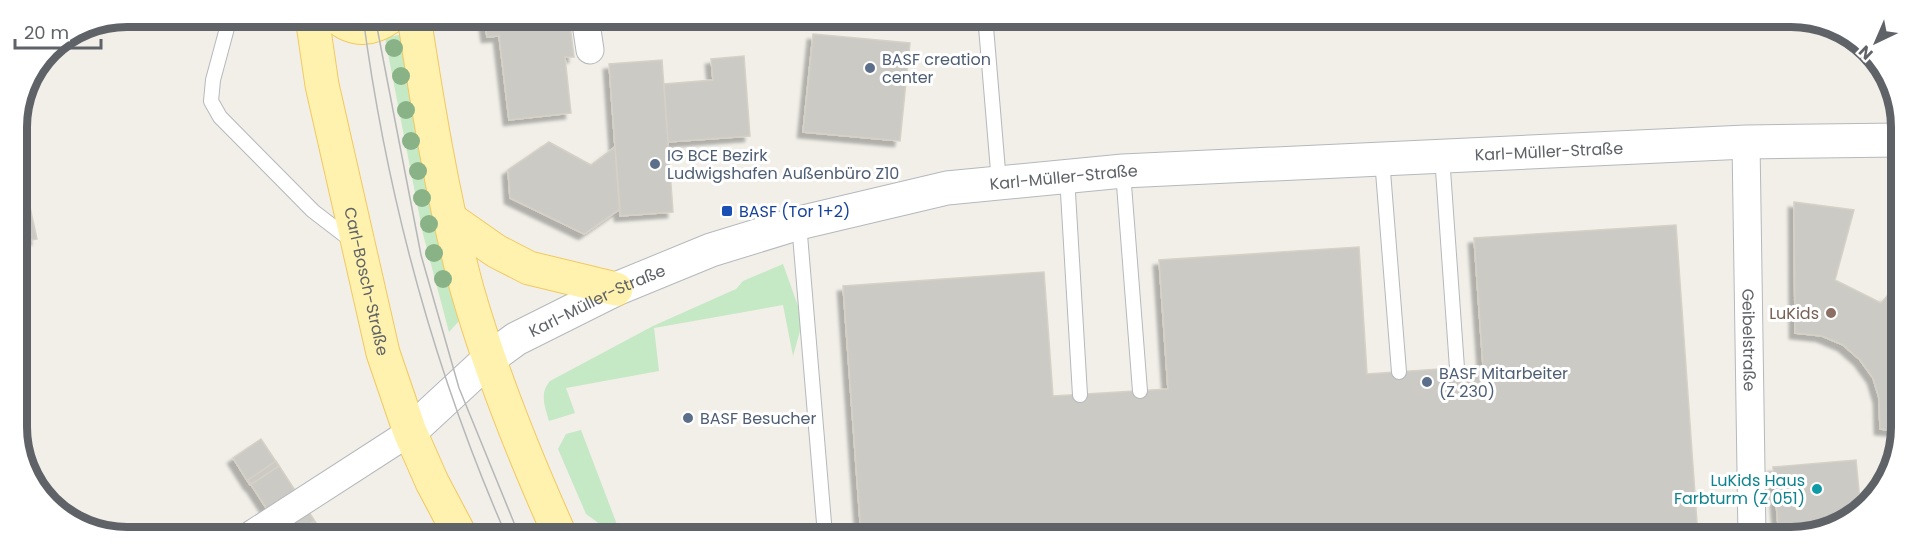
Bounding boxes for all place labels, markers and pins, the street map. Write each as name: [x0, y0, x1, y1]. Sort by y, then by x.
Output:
place label: BASF creation center: [882, 48, 991, 89]
marker: BASF creation center: [863, 61, 877, 75]
place label: IG BCE Bezirk Ludwigshafen Außenbüro Z10: [667, 144, 899, 185]
marker: IG BCE Bezirk Ludwigshafen Außenbüro Z10: [648, 157, 662, 171]
place label: BASF (Tor 1+2): [739, 200, 850, 223]
marker: BASF (Tor 1+2): [720, 204, 734, 218]
place label: LuKids: [1769, 302, 1819, 325]
marker: LuKids: [1824, 306, 1838, 320]
place label: BASF Mitarbeiter (Z 230): [1439, 362, 1568, 403]
marker: BASF Mitarbeiter (Z 230): [1420, 375, 1434, 389]
place label: BASF Besucher: [700, 407, 817, 430]
marker: BASF Besucher: [681, 411, 695, 425]
place label: LuKids Haus Farbturm (Z 051): [1674, 469, 1805, 510]
marker: LuKids Haus Farbturm (Z 051): [1810, 482, 1824, 496]

